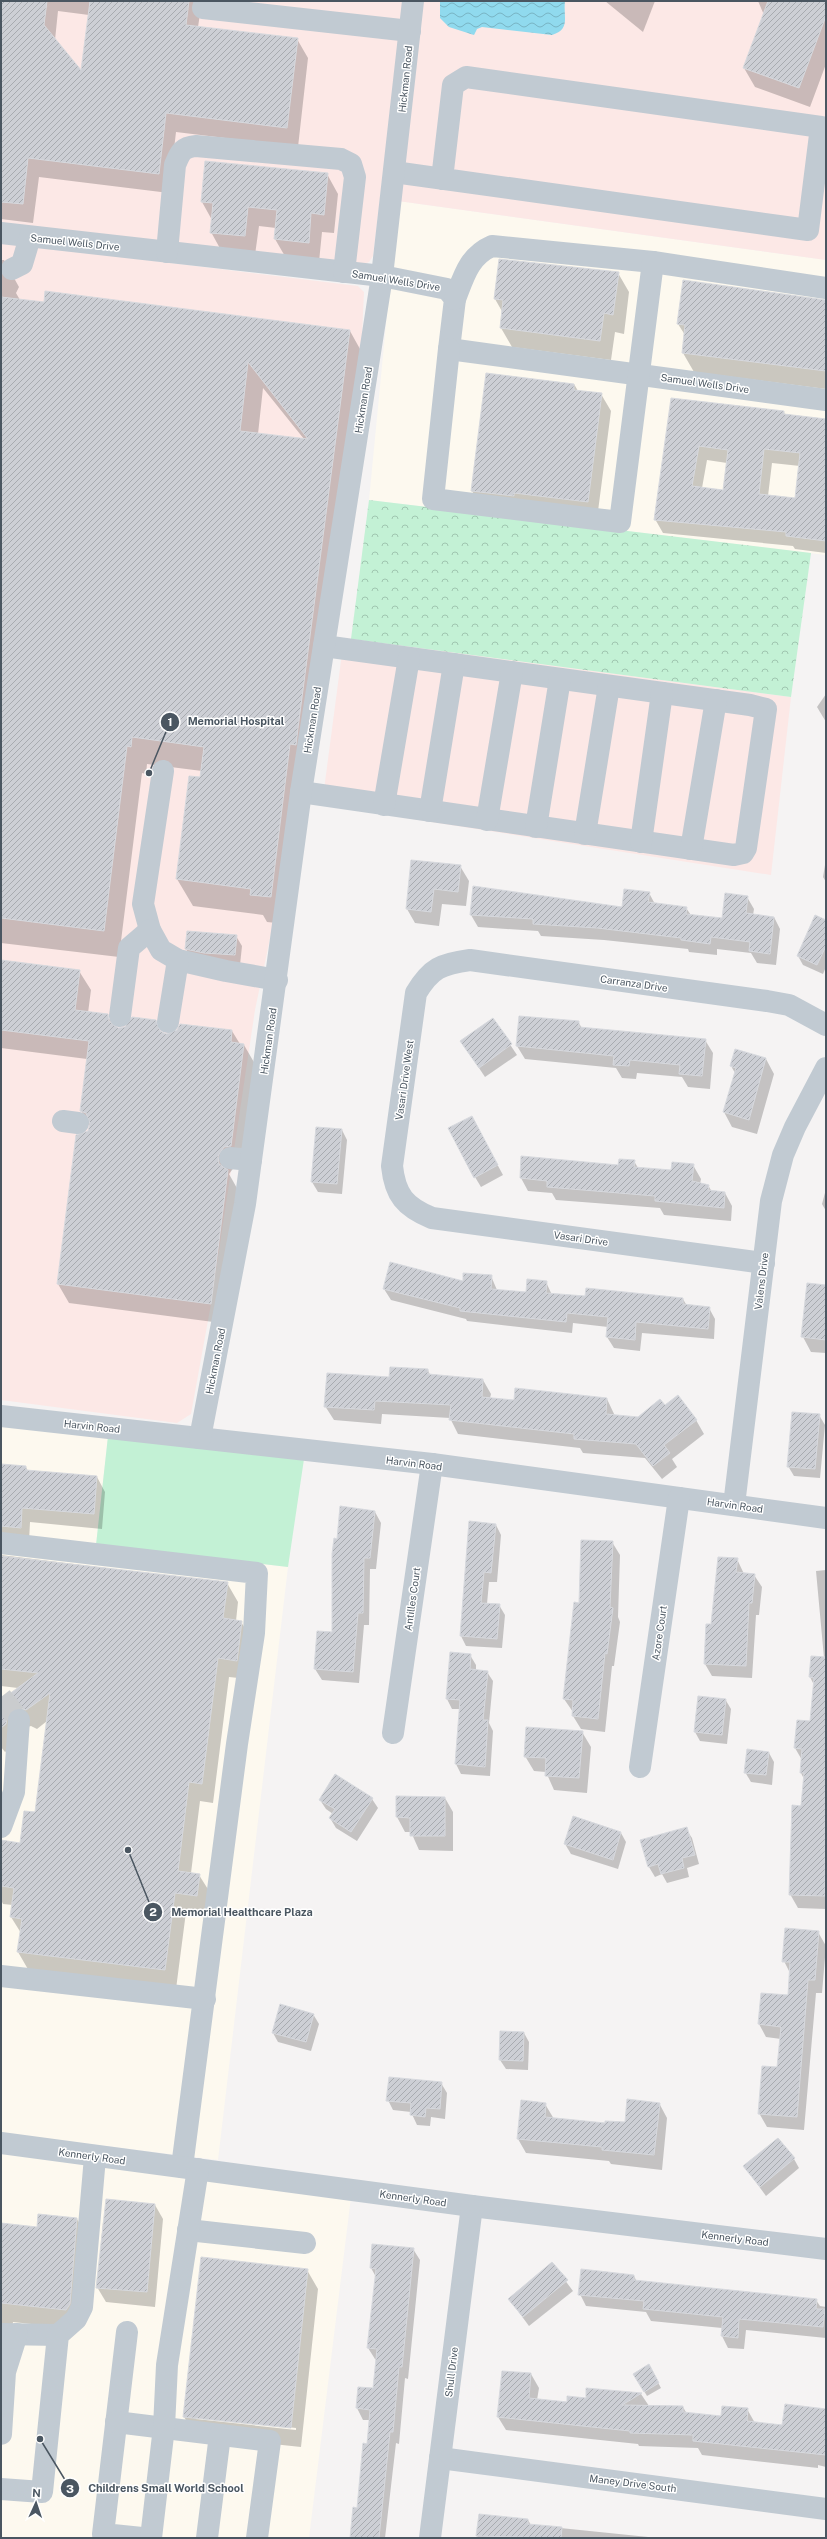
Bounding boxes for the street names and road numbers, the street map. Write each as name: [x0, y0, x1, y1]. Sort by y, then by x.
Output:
street label: Hickman Road: [396, 45, 414, 113]
street label: Samuel Wells Drive: [30, 231, 120, 253]
street label: Samuel Wells Drive: [351, 267, 441, 293]
street label: Hickman Road: [352, 366, 374, 434]
street label: Samuel Wells Drive: [660, 371, 750, 395]
street label: Hickman Road: [301, 686, 323, 754]
street label: Carranza Drive: [599, 972, 669, 994]
street label: Hickman Road: [257, 1007, 279, 1075]
street label: Vasari Drive West: [392, 1039, 416, 1121]
street label: Vasari Drive: [553, 1228, 609, 1248]
street label: Valens Drive: [752, 1251, 770, 1310]
street label: Hickman Road: [203, 1327, 227, 1395]
street label: Harvin Road: [63, 1417, 121, 1435]
street label: Harvin Road: [385, 1454, 443, 1472]
street label: Harvin Road: [706, 1495, 764, 1515]
street label: Antilles Court: [402, 1566, 422, 1631]
street label: Azore Court: [649, 1605, 669, 1661]
street label: Kennerly Road: [58, 2145, 126, 2167]
street label: Kennerly Road: [379, 2187, 447, 2209]
street label: Kennerly Road: [701, 2228, 769, 2248]
street label: Shull Drive: [442, 2346, 460, 2398]
street label: Maney Drive South: [589, 2472, 677, 2494]

